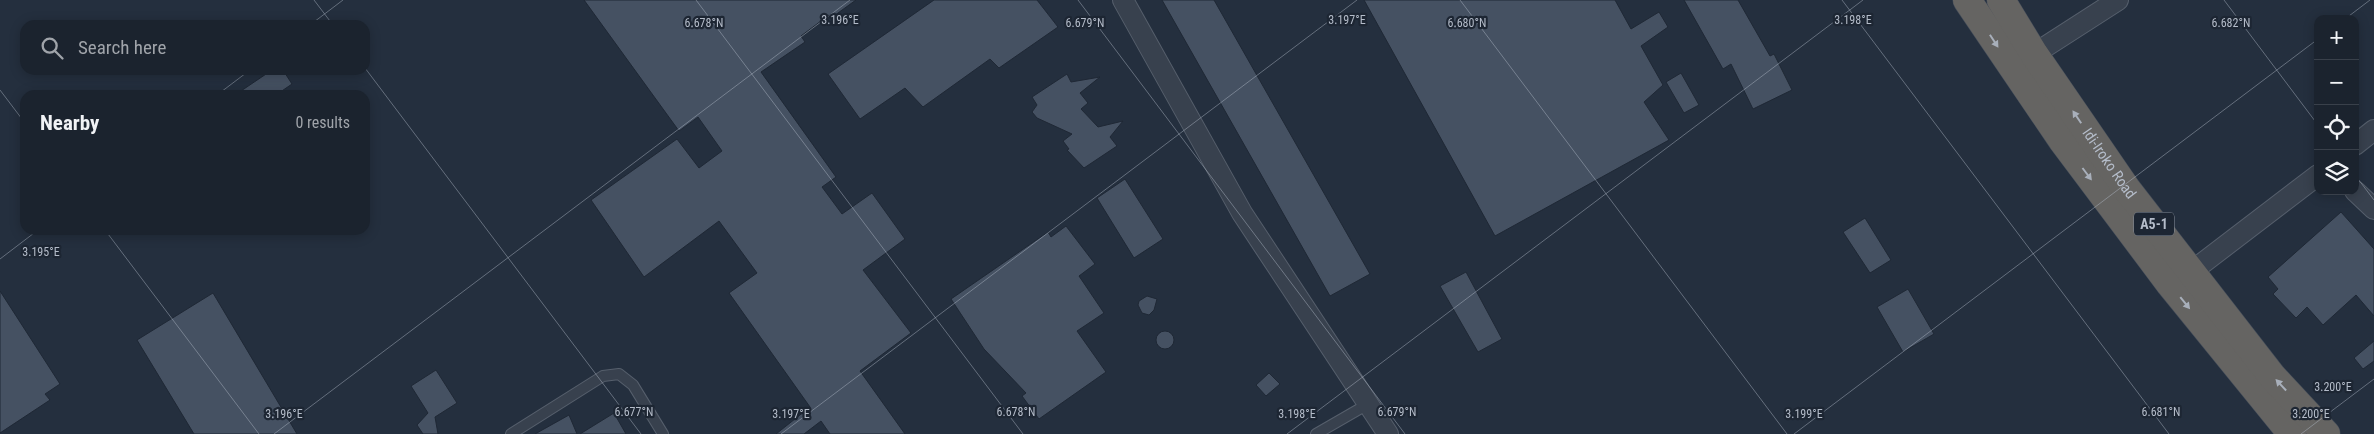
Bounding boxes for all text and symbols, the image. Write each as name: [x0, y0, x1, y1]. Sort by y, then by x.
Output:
text: 3.196°E: [821, 13, 859, 27]
text: 3.197°E: [1328, 13, 1366, 27]
text: 3.198°E: [1834, 13, 1872, 27]
map controls: [2314, 15, 2359, 195]
button: +: [2314, 15, 2359, 60]
text: 6.678°N: [685, 16, 723, 30]
text: 6.679°N: [1066, 16, 1104, 30]
text: 6.680°N: [1448, 16, 1486, 30]
text: 6.682°N: [2212, 16, 2250, 30]
search box: [20, 20, 370, 75]
icon: search: [38, 34, 66, 62]
one-way arrow: [1989, 34, 1998, 47]
text: Search here: [78, 36, 166, 59]
button: −: [2314, 60, 2359, 105]
button: locate: [2314, 105, 2359, 150]
one-way arrow: [2072, 110, 2082, 123]
text: Nearby: [40, 111, 99, 135]
text: 0 results: [295, 113, 350, 132]
street label: Idi-Iroko Road: [2078, 125, 2140, 202]
button: layers: [2314, 150, 2359, 195]
one-way arrow: [2082, 167, 2092, 181]
road number: A5-1: [2134, 212, 2174, 235]
text: 3.195°E: [22, 245, 60, 259]
one-way arrow: [2180, 296, 2191, 309]
one-way arrow: [2275, 380, 2287, 392]
text: 3.200°E: [2314, 380, 2352, 394]
text: 6.677°N: [615, 405, 653, 419]
text: 6.678°N: [997, 405, 1035, 419]
text: 6.679°N: [1378, 405, 1416, 419]
text: 6.681°N: [2142, 405, 2180, 419]
text: 3.196°E: [265, 407, 303, 421]
text: 3.197°E: [772, 407, 810, 421]
text: 3.198°E: [1278, 407, 1316, 421]
text: 3.199°E: [1785, 407, 1823, 421]
text: 3.200°E: [2292, 407, 2330, 421]

